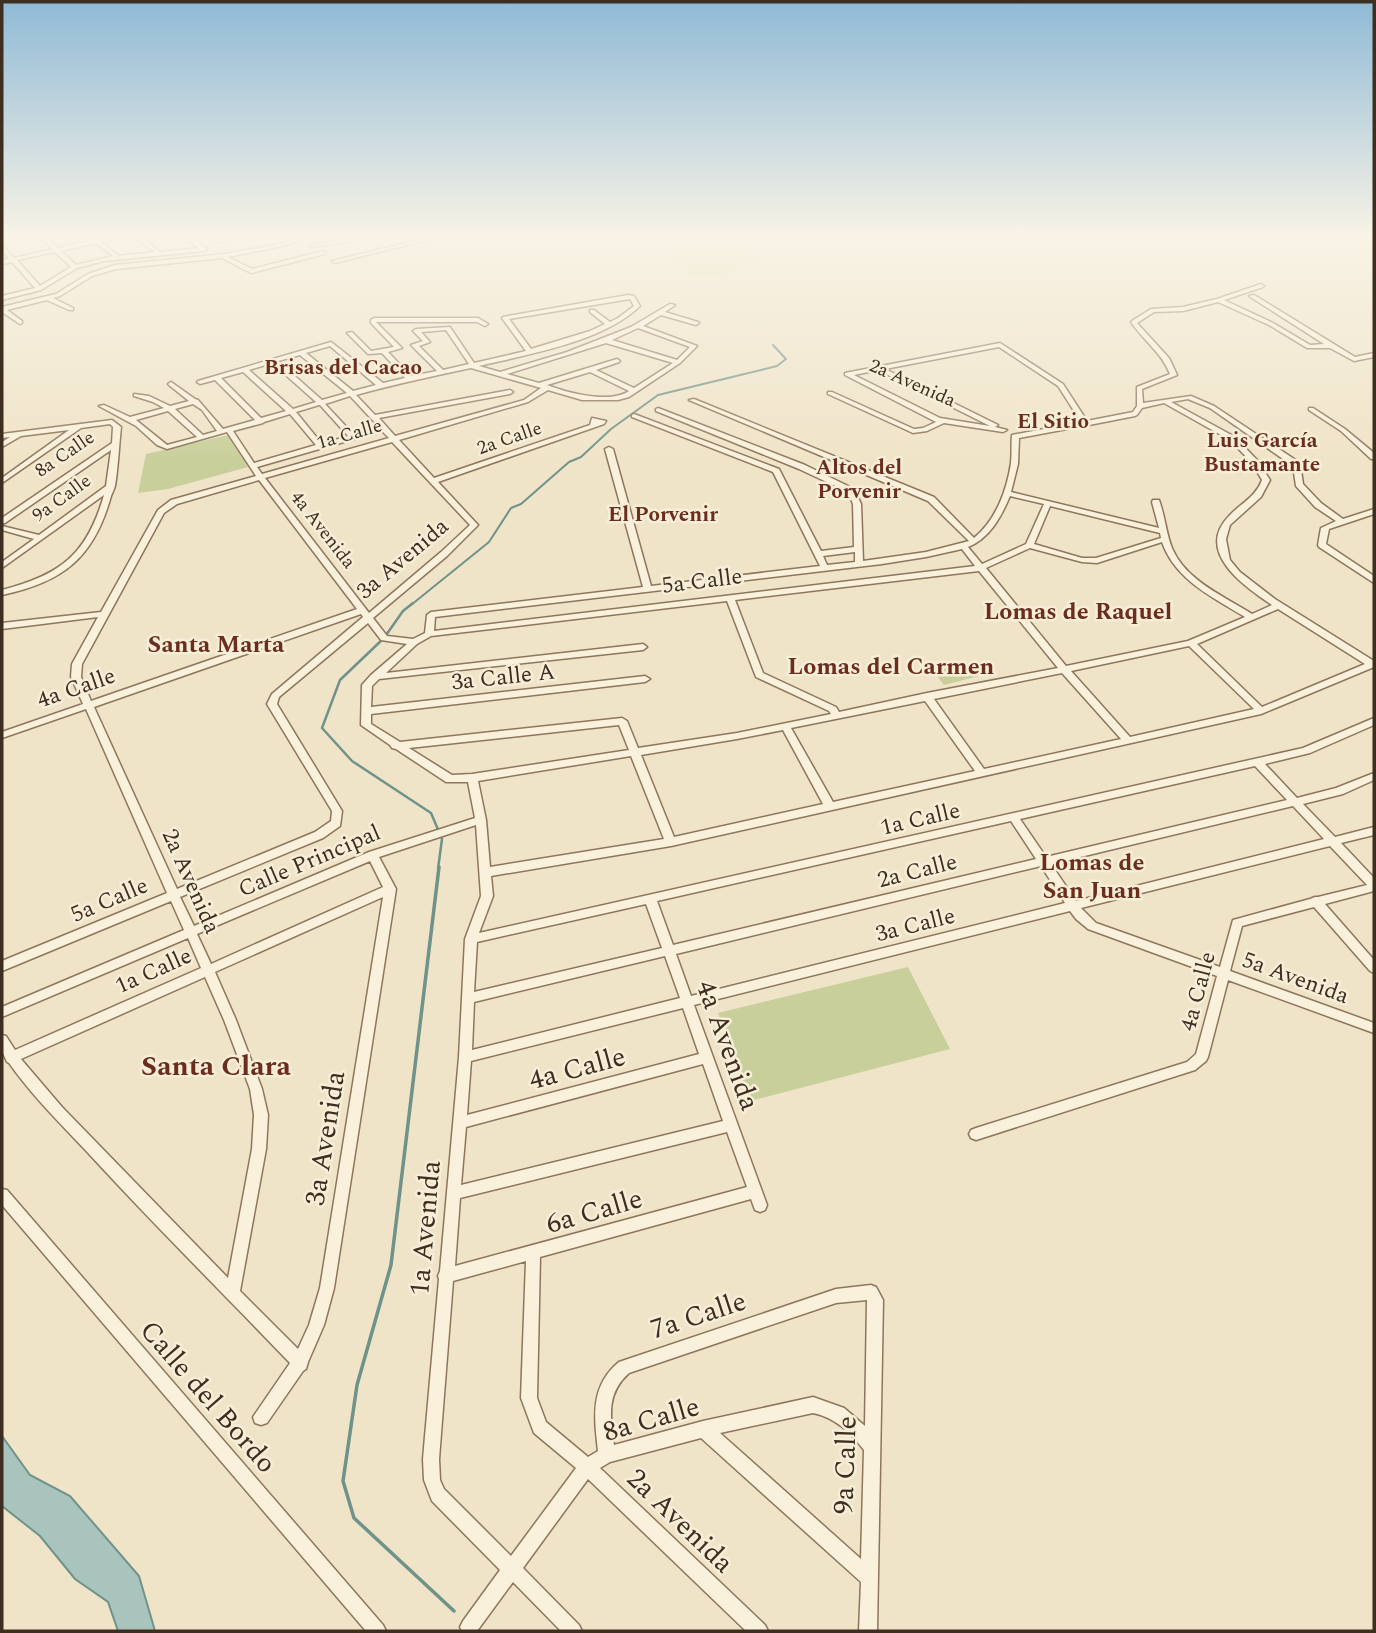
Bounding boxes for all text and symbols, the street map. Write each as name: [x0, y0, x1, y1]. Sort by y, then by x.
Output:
street label: 2a Avenida: [864, 351, 961, 416]
district label: Brisas del Cacao: [264, 352, 422, 384]
district label: El Sitio: [1017, 406, 1089, 438]
street label: 1a Calle: [313, 411, 386, 458]
street label: 2a Calle: [473, 414, 546, 463]
street label: 8a Calle: [29, 424, 101, 485]
district label: Luis García Bustamante: [1204, 425, 1320, 481]
district label: Altos del Porvenir: [816, 452, 902, 508]
street label: 9a Calle: [26, 467, 97, 530]
street label: 4a Avenida: [283, 485, 363, 576]
district label: El Porvenir: [608, 499, 718, 531]
street label: 3a Avenida: [349, 510, 457, 608]
street label: 5a Calle: [660, 559, 745, 604]
district label: Lomas de Raquel: [984, 594, 1173, 630]
district label: Santa Marta: [148, 627, 285, 663]
district label: Lomas del Carmen: [788, 649, 995, 685]
street label: 3a Calle A: [450, 655, 557, 700]
street label: 4a Calle: [33, 659, 120, 718]
street label: 1a Calle: [877, 793, 964, 846]
street label: Calle Principal: [233, 816, 386, 907]
street label: 2a Avenida: [152, 824, 229, 940]
street label: 2a Calle: [874, 845, 961, 898]
district label: Lomas de San Juan: [1039, 845, 1145, 909]
street label: 5a Calle: [65, 868, 154, 932]
street label: 3a Calle: [872, 899, 959, 952]
street label: 1a Calle: [110, 939, 198, 1004]
street label: 5a Avenida: [1237, 943, 1354, 1014]
street label: 4a Calle: [1171, 948, 1226, 1035]
street label: 4a Avenida: [684, 974, 771, 1117]
street label: 4a Calle: [524, 1035, 631, 1102]
district label: Santa Clara: [141, 1045, 292, 1088]
street label: 3a Avenida: [294, 1067, 357, 1209]
street label: 1a Avenida: [398, 1158, 453, 1298]
street label: 6a Calle: [541, 1177, 648, 1246]
street label: 7a Calle: [645, 1280, 752, 1351]
street label: Calle del Bordo: [129, 1311, 287, 1483]
street label: 8a Calle: [598, 1385, 705, 1454]
street label: 9a Calle: [822, 1415, 869, 1515]
street label: 2a Avenida: [616, 1458, 744, 1584]

